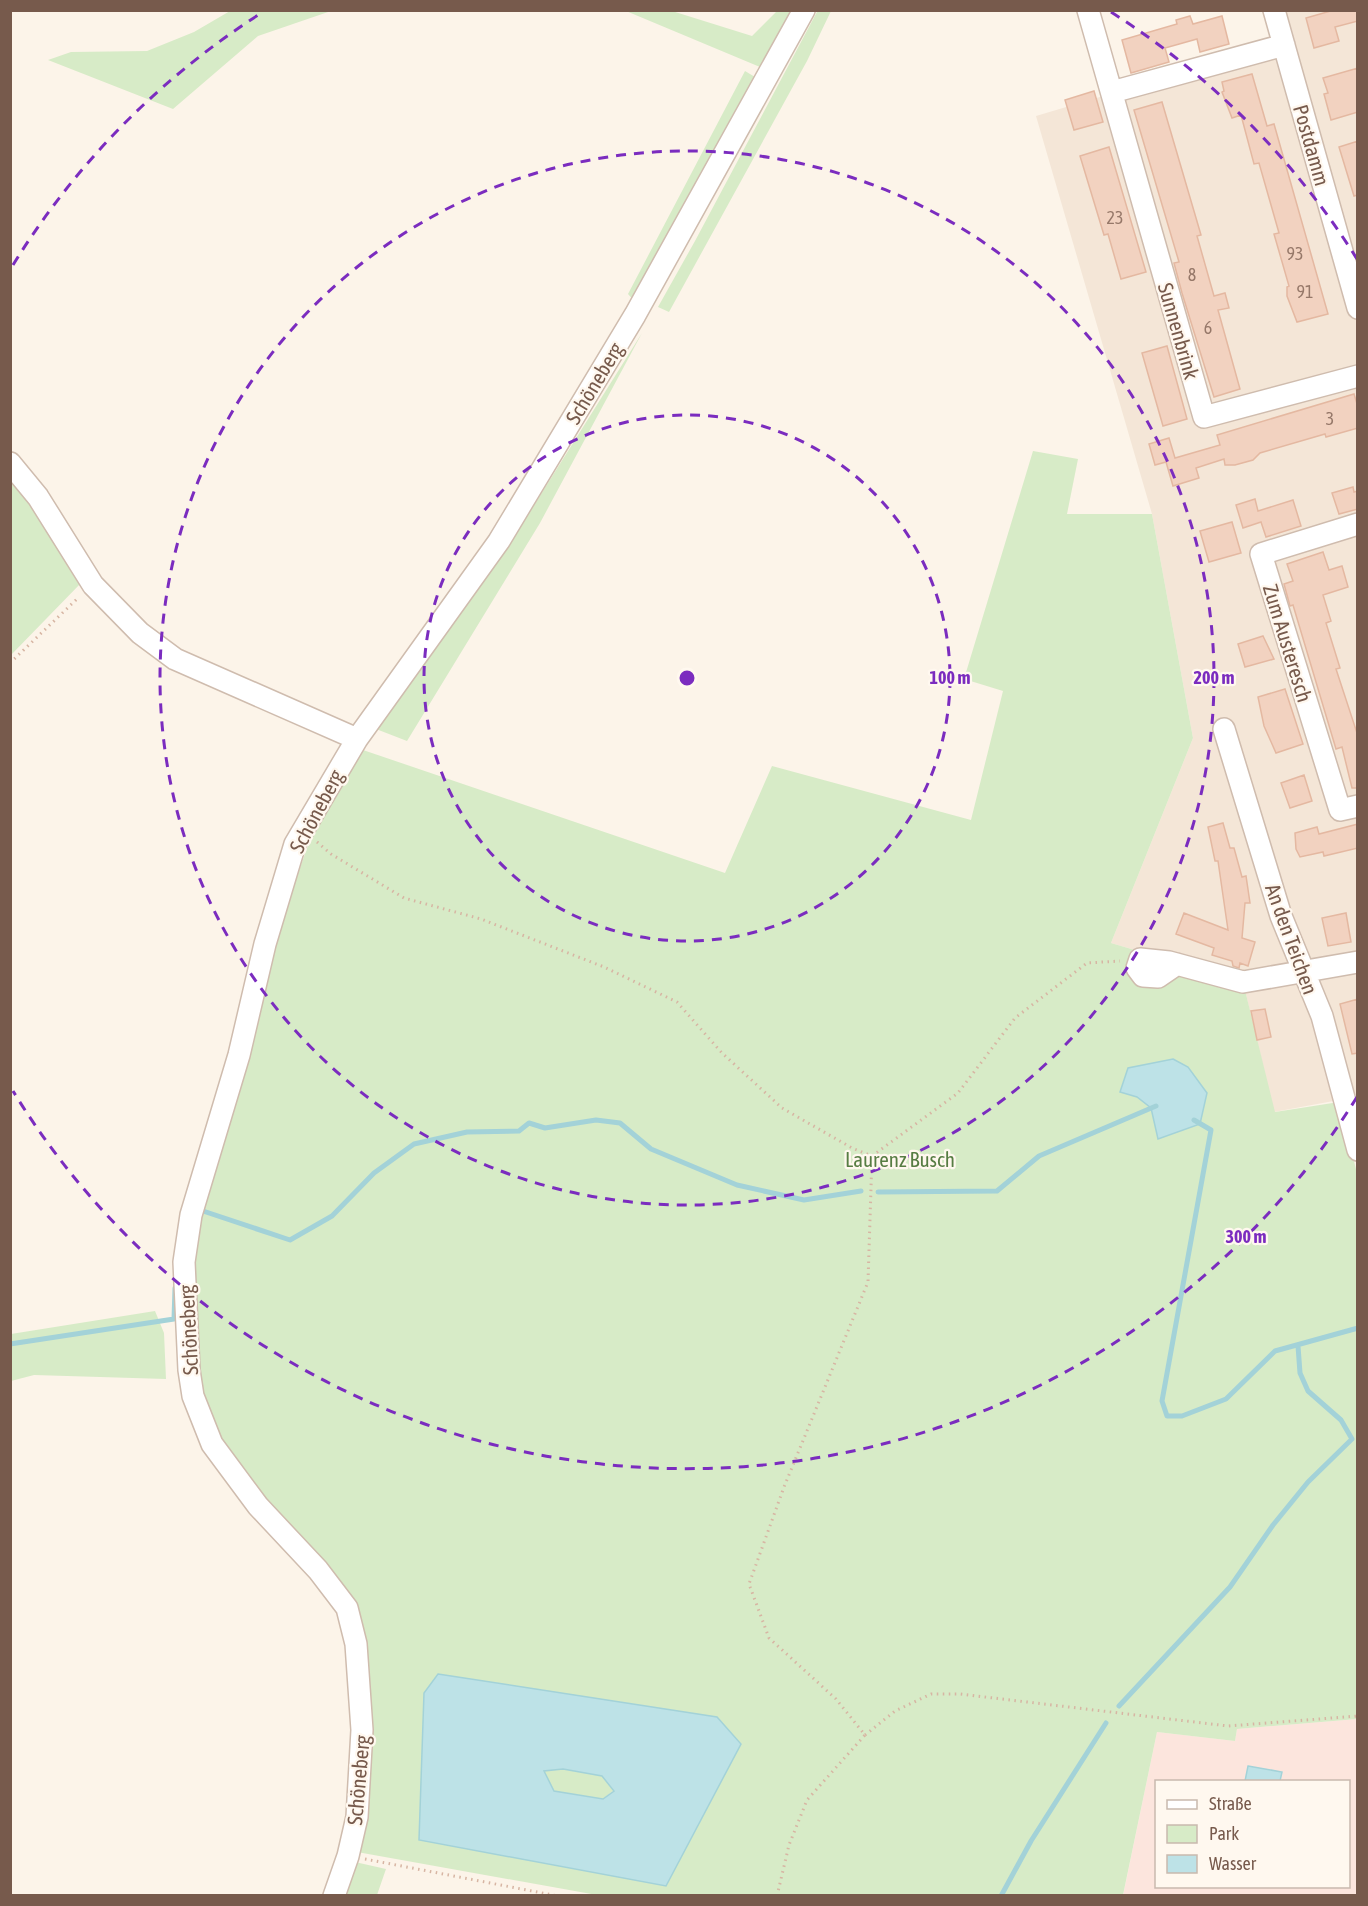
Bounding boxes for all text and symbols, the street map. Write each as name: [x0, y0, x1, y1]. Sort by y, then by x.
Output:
street label: Postdamm: [1289, 102, 1335, 188]
house number: 23: [1107, 207, 1123, 228]
house number: 93: [1287, 243, 1303, 264]
house number: 8: [1188, 264, 1196, 285]
street label: Sunnenbrink: [1154, 280, 1204, 382]
house number: 91: [1297, 281, 1313, 302]
house number: 6: [1204, 317, 1212, 338]
street label: Schöneberg: [560, 338, 628, 428]
house number: 3: [1326, 408, 1334, 429]
street label: Zum Austeresch: [1259, 581, 1317, 705]
text: 100 m: [930, 667, 970, 688]
text: 200 m: [1194, 667, 1234, 688]
centre of rings: [677, 668, 697, 688]
street label: Schöneberg: [284, 765, 348, 857]
street label: An den Teichen: [1261, 880, 1323, 998]
park label: Laurenz Busch: [845, 1147, 955, 1171]
text: 300 m: [1226, 1226, 1266, 1247]
street label: Schöneberg: [174, 1284, 202, 1376]
street label: Schöneberg: [342, 1734, 374, 1826]
legend: [1155, 1780, 1350, 1888]
text: Straße: [1209, 1793, 1252, 1814]
text: Park: [1209, 1823, 1239, 1844]
text: Wasser: [1209, 1853, 1257, 1874]

